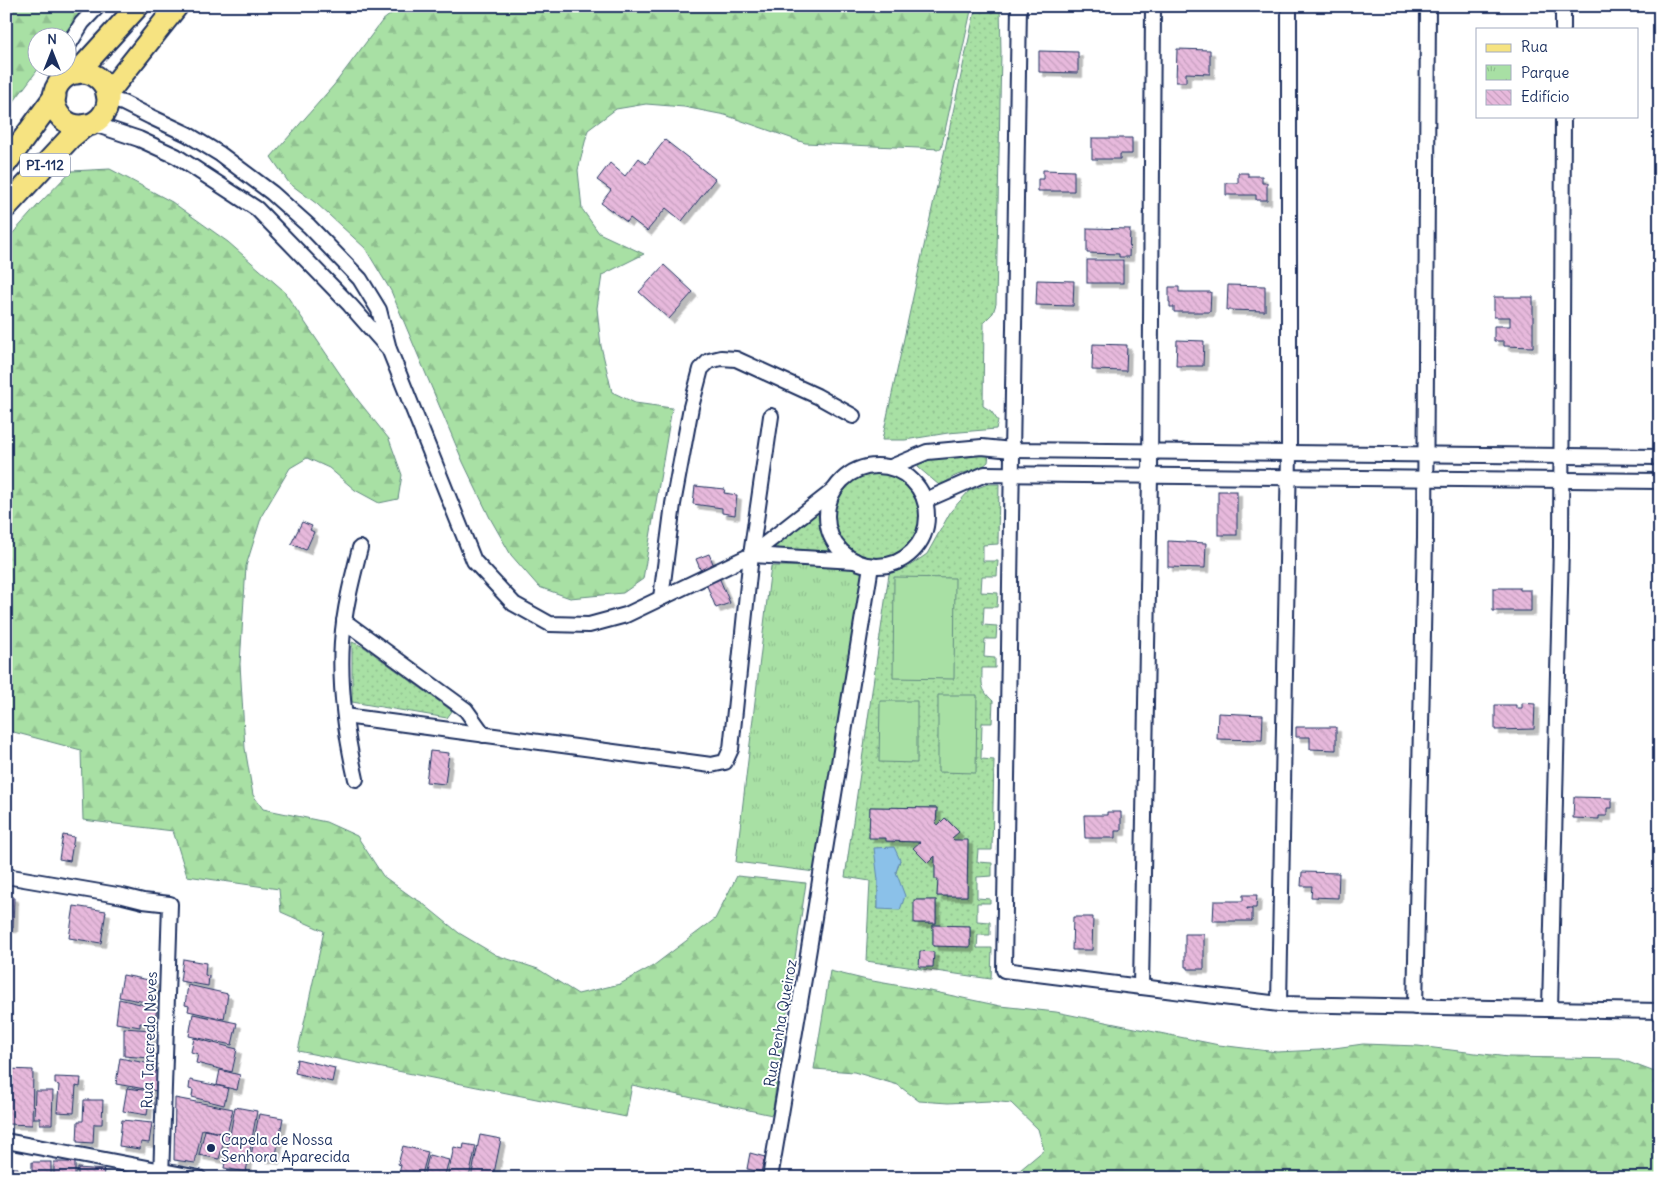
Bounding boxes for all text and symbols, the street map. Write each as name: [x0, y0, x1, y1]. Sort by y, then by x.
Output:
north arrow: [28, 28, 78, 78]
legend: [1476, 28, 1638, 118]
text: N: [47, 30, 57, 48]
text: Rua: [1521, 37, 1548, 56]
text: Parque: [1521, 63, 1569, 82]
text: Edifício: [1521, 87, 1569, 106]
road number: PI-112: [20, 154, 70, 176]
street label: Rua Penha Queiroz: [759, 958, 801, 1088]
street label: Rua Tancredo Neves: [137, 971, 161, 1109]
place label: Capela de Nossa Senhora Aparecida: [221, 1130, 351, 1166]
marker: Capela de Nossa Senhora Aparecida: [205, 1142, 217, 1154]

